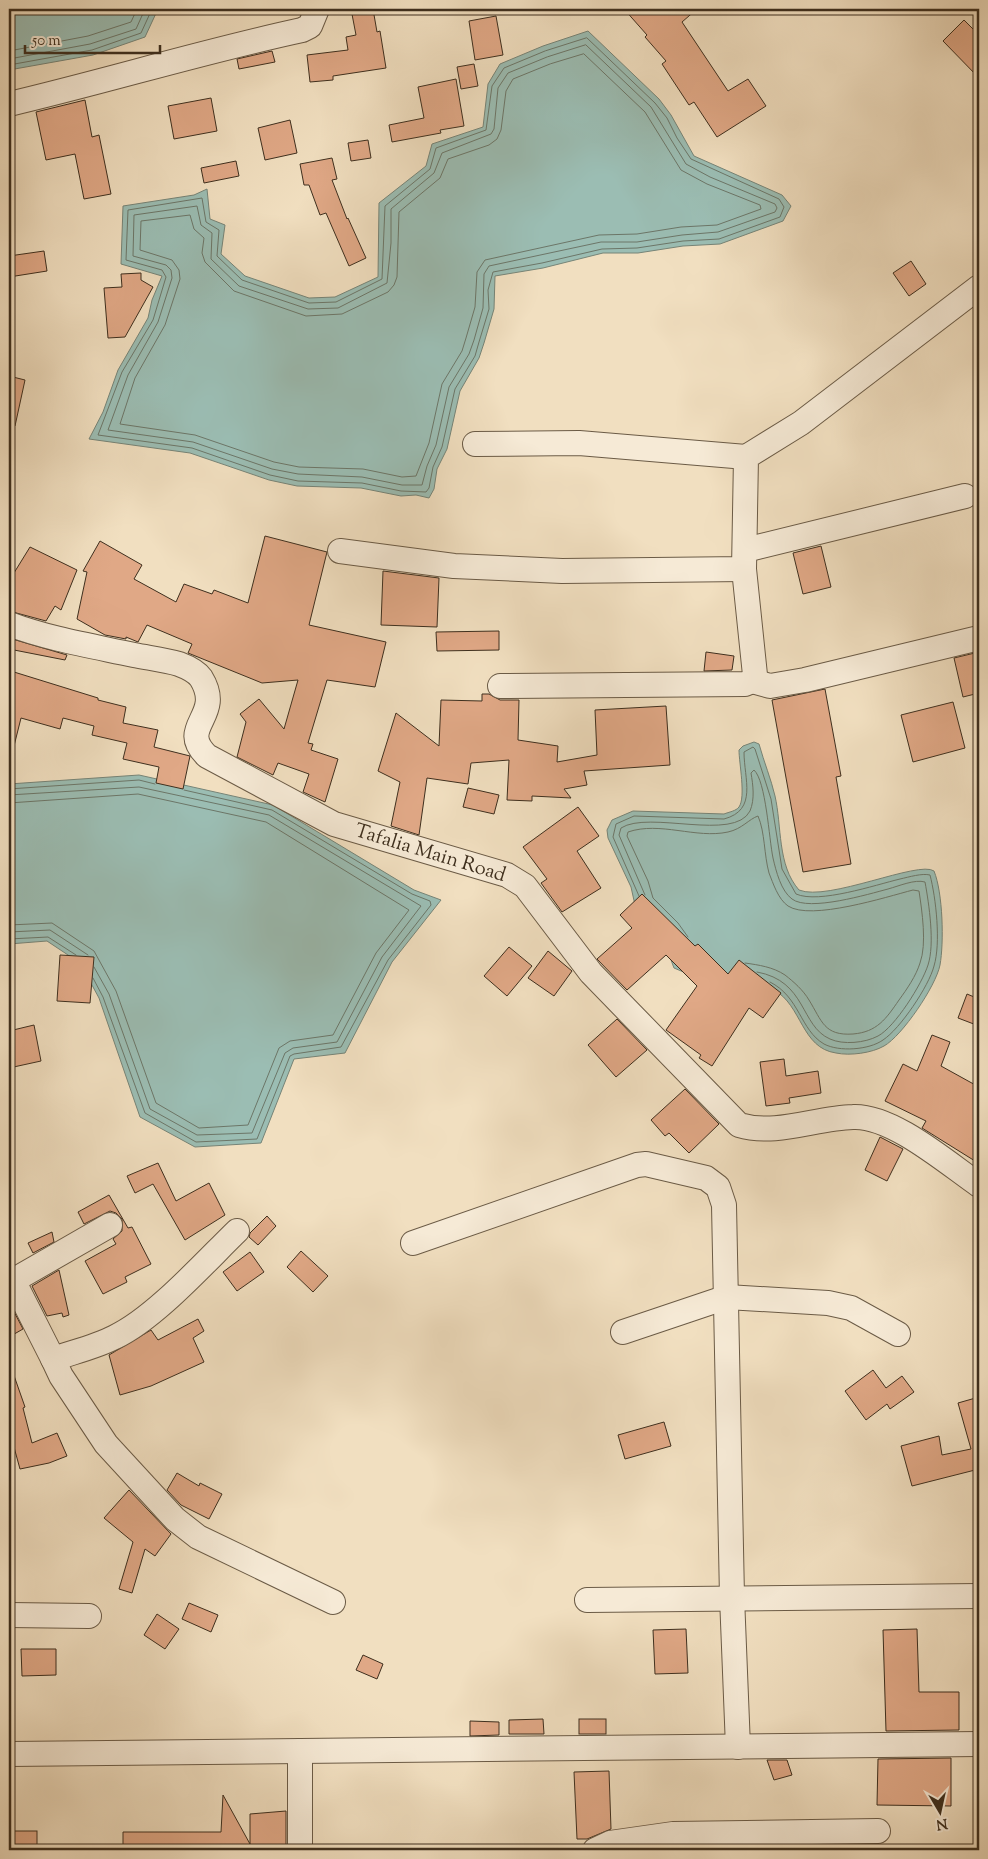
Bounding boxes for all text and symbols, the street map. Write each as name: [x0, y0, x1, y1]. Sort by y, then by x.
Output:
scale bar: [25, 22, 160, 54]
text: 50 m: [31, 31, 61, 52]
street label: Tafalia Main Road: [351, 817, 509, 891]
north arrow: [916, 1786, 966, 1836]
text: N: [935, 1812, 949, 1834]

